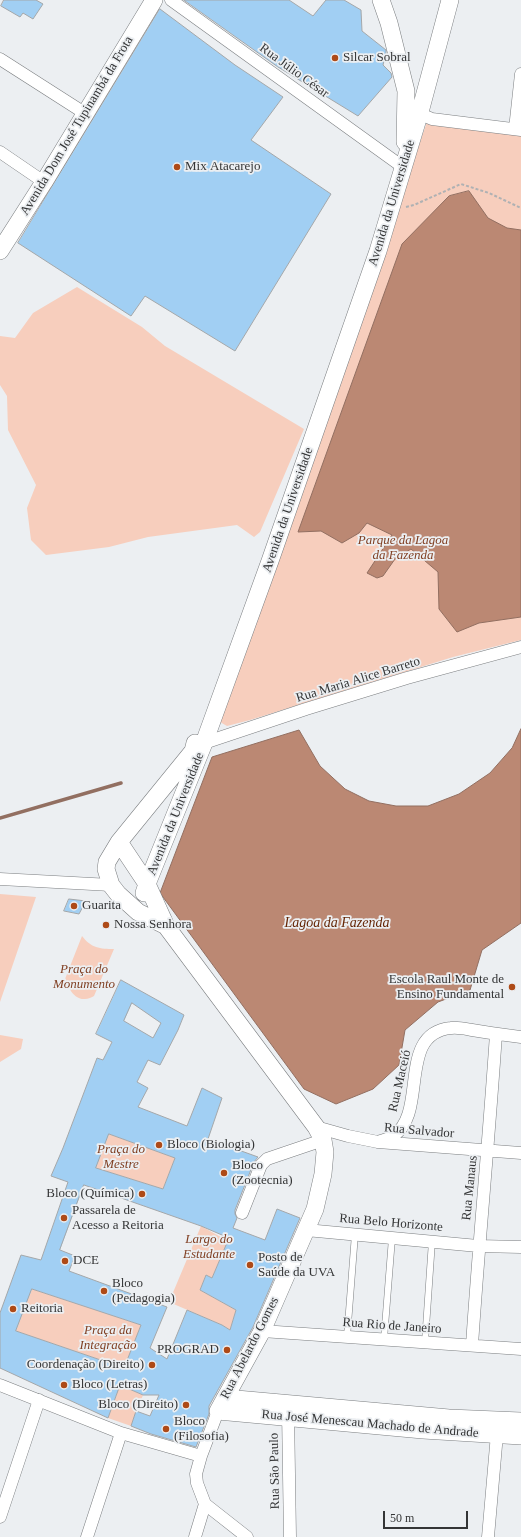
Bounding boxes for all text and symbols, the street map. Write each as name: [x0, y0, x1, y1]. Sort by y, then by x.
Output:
street label: Avenida Dom José Tupinambá da Frota: [17, 34, 137, 218]
street label: Rua Júlio César: [256, 40, 332, 102]
place label: Silcar Sobral: [343, 50, 411, 66]
marker: Silcar Sobral: [330, 53, 340, 63]
street label: Avenida da Universidade: [365, 138, 419, 268]
place label: Mix Atacarejo: [185, 159, 260, 175]
marker: Mix Atacarejo: [172, 162, 182, 172]
street label: Avenida da Universidade: [259, 445, 317, 575]
park label: Parque da Lagoa da Fazenda: [358, 533, 448, 564]
street label: Rua Maria Alice Barreto: [294, 654, 422, 706]
street label: Avenida da Universidade: [144, 750, 208, 878]
place label: Guarita: [82, 898, 121, 914]
marker: Guarita: [69, 901, 79, 911]
water label: Lagoa da Fazenda: [284, 915, 390, 931]
place label: Nossa Senhora: [114, 917, 192, 933]
marker: Nossa Senhora: [101, 920, 111, 930]
park label: Praça do Monumento: [53, 962, 115, 993]
place label: Escola Raul Monte de Ensino Fundamental: [389, 972, 504, 1003]
marker: Escola Raul Monte de Ensino Fundamental: [507, 982, 517, 992]
street label: Rua Maceió: [385, 1048, 415, 1114]
street label: Rua Salvador: [383, 1120, 455, 1142]
place label: Bloco (Biologia): [167, 1137, 255, 1153]
marker: Bloco (Biologia): [154, 1140, 164, 1150]
park label: Praça do Mestre: [97, 1142, 145, 1173]
street label: Rua Manaus: [459, 1155, 481, 1221]
place label: Bloco (Zootecnia): [232, 1158, 293, 1189]
marker: Bloco (Zootecnia): [219, 1168, 229, 1178]
place label: Bloco (Química): [46, 1186, 134, 1202]
marker: Bloco (Química): [137, 1189, 147, 1199]
place label: Passarela de Acesso a Reitoria: [72, 1203, 164, 1234]
street label: Rua Belo Horizonte: [339, 1211, 443, 1235]
marker: Passarela de Acesso a Reitoria: [59, 1213, 69, 1223]
park label: Largo do Estudante: [183, 1232, 235, 1263]
place label: Posto de Saúde da UVA: [258, 1250, 335, 1281]
place label: DCE: [73, 1253, 99, 1269]
marker: DCE: [60, 1256, 70, 1266]
marker: Posto de Saúde da UVA: [245, 1260, 255, 1270]
place label: Bloco (Pedagogia): [112, 1276, 175, 1307]
marker: Bloco (Pedagogia): [99, 1286, 109, 1296]
street label: Rua Abelardo Gomes: [217, 1294, 283, 1402]
place label: Reitoria: [21, 1301, 63, 1317]
marker: Reitoria: [8, 1304, 18, 1314]
street label: Rua Rio de Janeiro: [342, 1315, 442, 1337]
park label: Praça da Integração: [79, 1323, 137, 1354]
place label: PROGRAD: [157, 1342, 219, 1358]
marker: PROGRAD: [222, 1345, 232, 1355]
place label: Coordenação (Direito): [27, 1357, 144, 1373]
marker: Coordenação (Direito): [147, 1360, 157, 1370]
place label: Bloco (Letras): [72, 1377, 147, 1393]
marker: Bloco (Letras): [59, 1380, 69, 1390]
place label: Bloco (Direito): [98, 1397, 178, 1413]
marker: Bloco (Direito): [181, 1400, 191, 1410]
street label: Rua José Menescau Machado de Andrade: [261, 1407, 479, 1441]
place label: Bloco (Filosofia): [174, 1414, 229, 1445]
marker: Bloco (Filosofia): [161, 1424, 171, 1434]
street label: Rua São Paulo: [267, 1433, 283, 1509]
scale bar: [385, 1503, 470, 1529]
text: 50 m: [390, 1511, 414, 1525]

